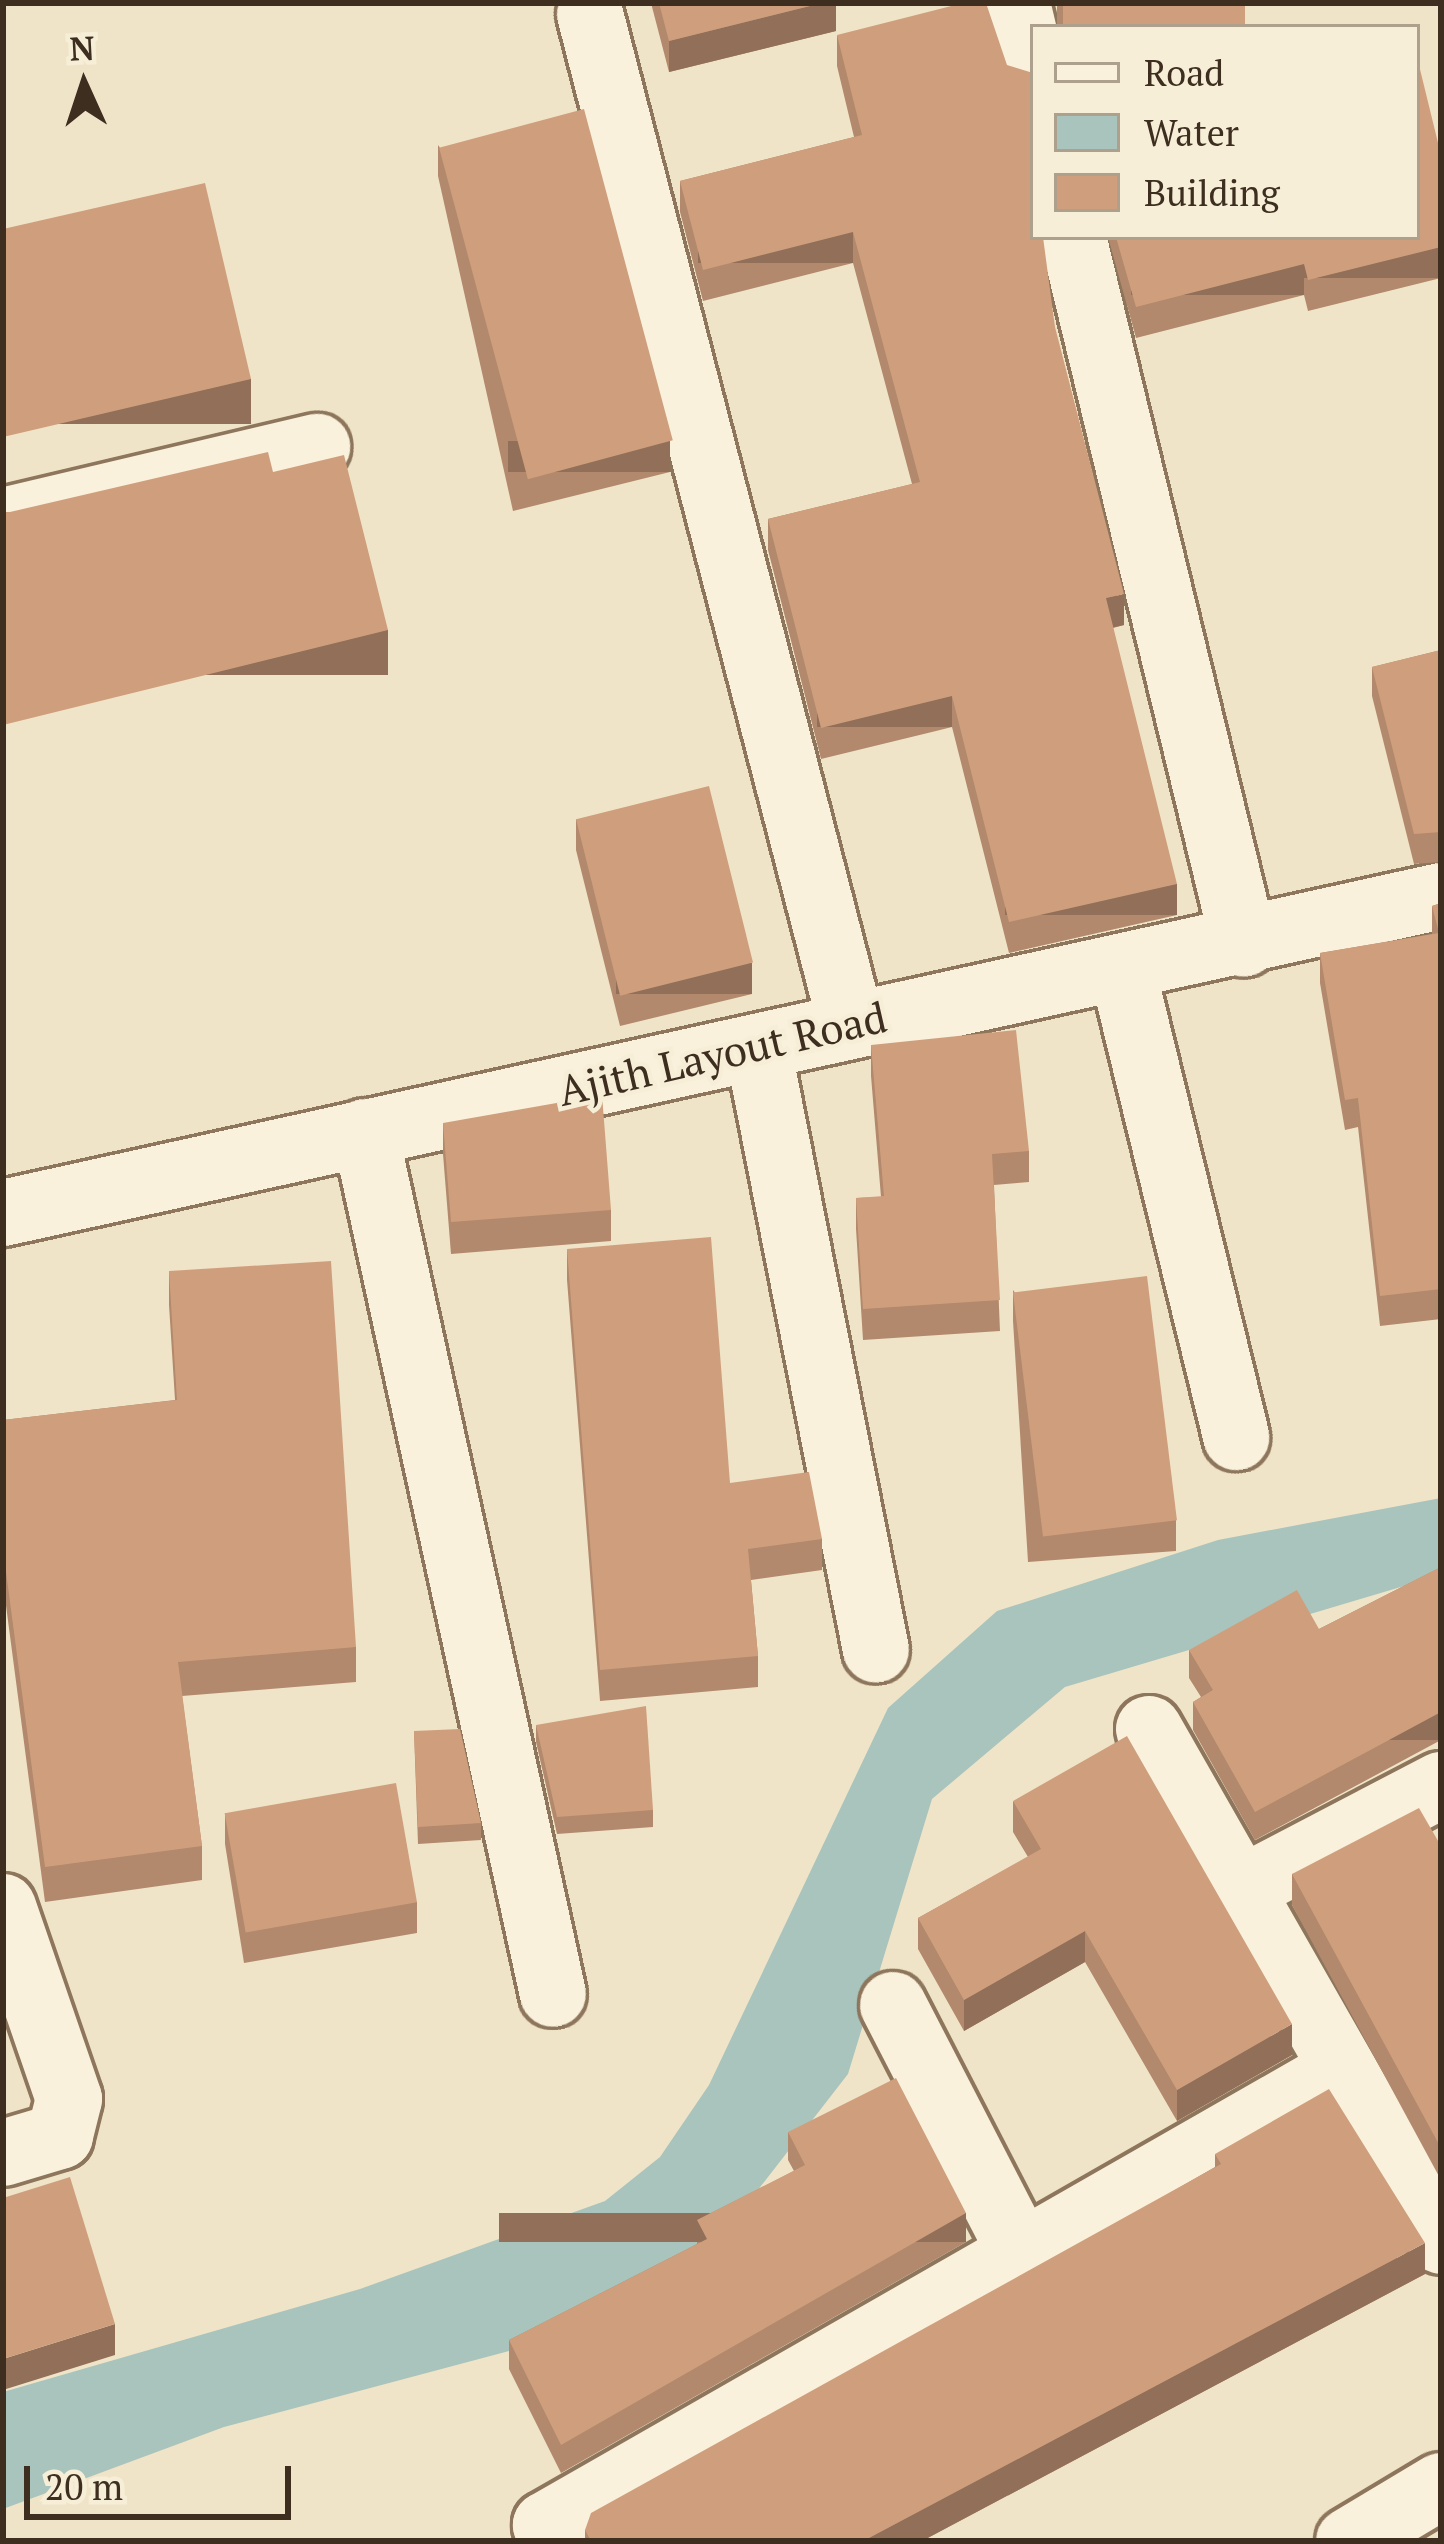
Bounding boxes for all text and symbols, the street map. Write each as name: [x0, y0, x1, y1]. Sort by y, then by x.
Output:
north arrow: [24, 24, 144, 144]
legend: [1030, 24, 1420, 240]
text: N: [68, 25, 96, 70]
text: Road: [1144, 49, 1224, 96]
text: Water: [1144, 109, 1239, 156]
text: Building: [1144, 169, 1280, 216]
street label: Ajith Layout Road: [553, 991, 891, 1115]
scale bar: [30, 2442, 297, 2516]
text: 20 m: [45, 2463, 123, 2510]

